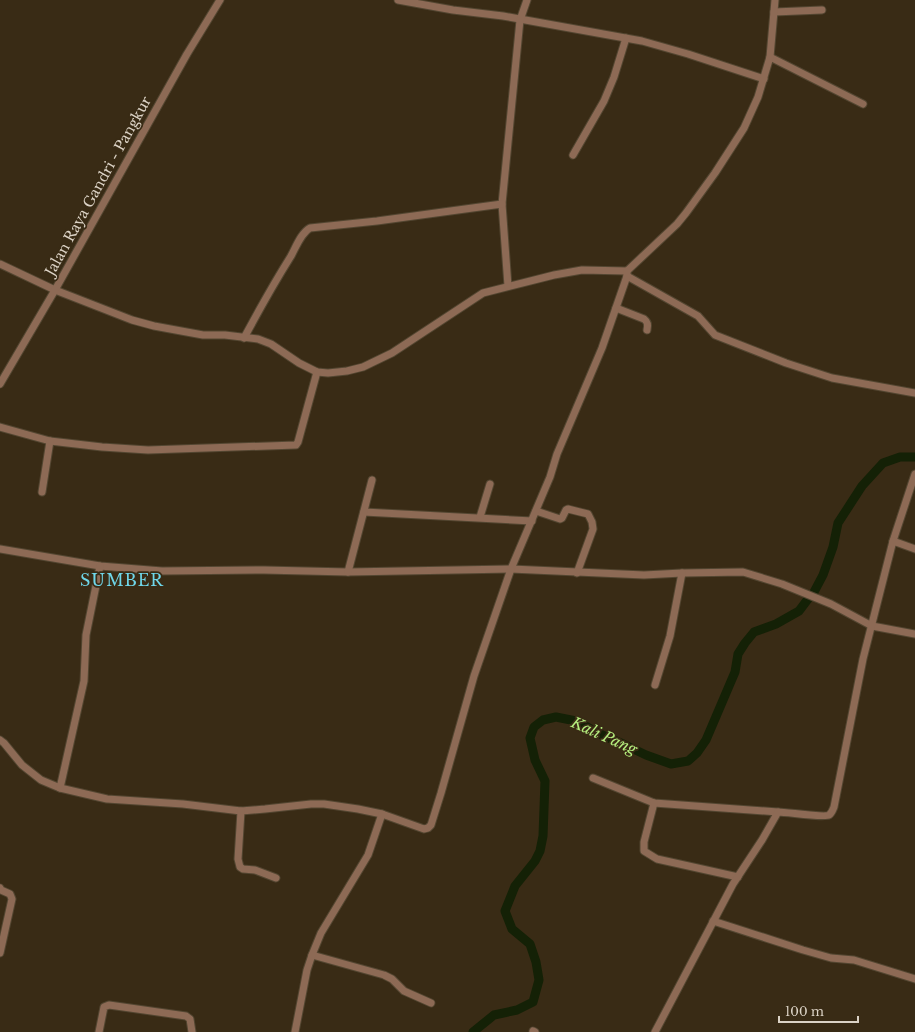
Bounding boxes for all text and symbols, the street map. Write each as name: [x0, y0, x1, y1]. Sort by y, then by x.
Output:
street label: Jalan Raya Gandri - Pangkur: [40, 93, 155, 281]
district label: SUMBER: [80, 570, 164, 590]
water label: Kali Pang: [567, 712, 641, 759]
scale bar: [779, 998, 858, 1024]
text: 100 m: [785, 1004, 824, 1019]

